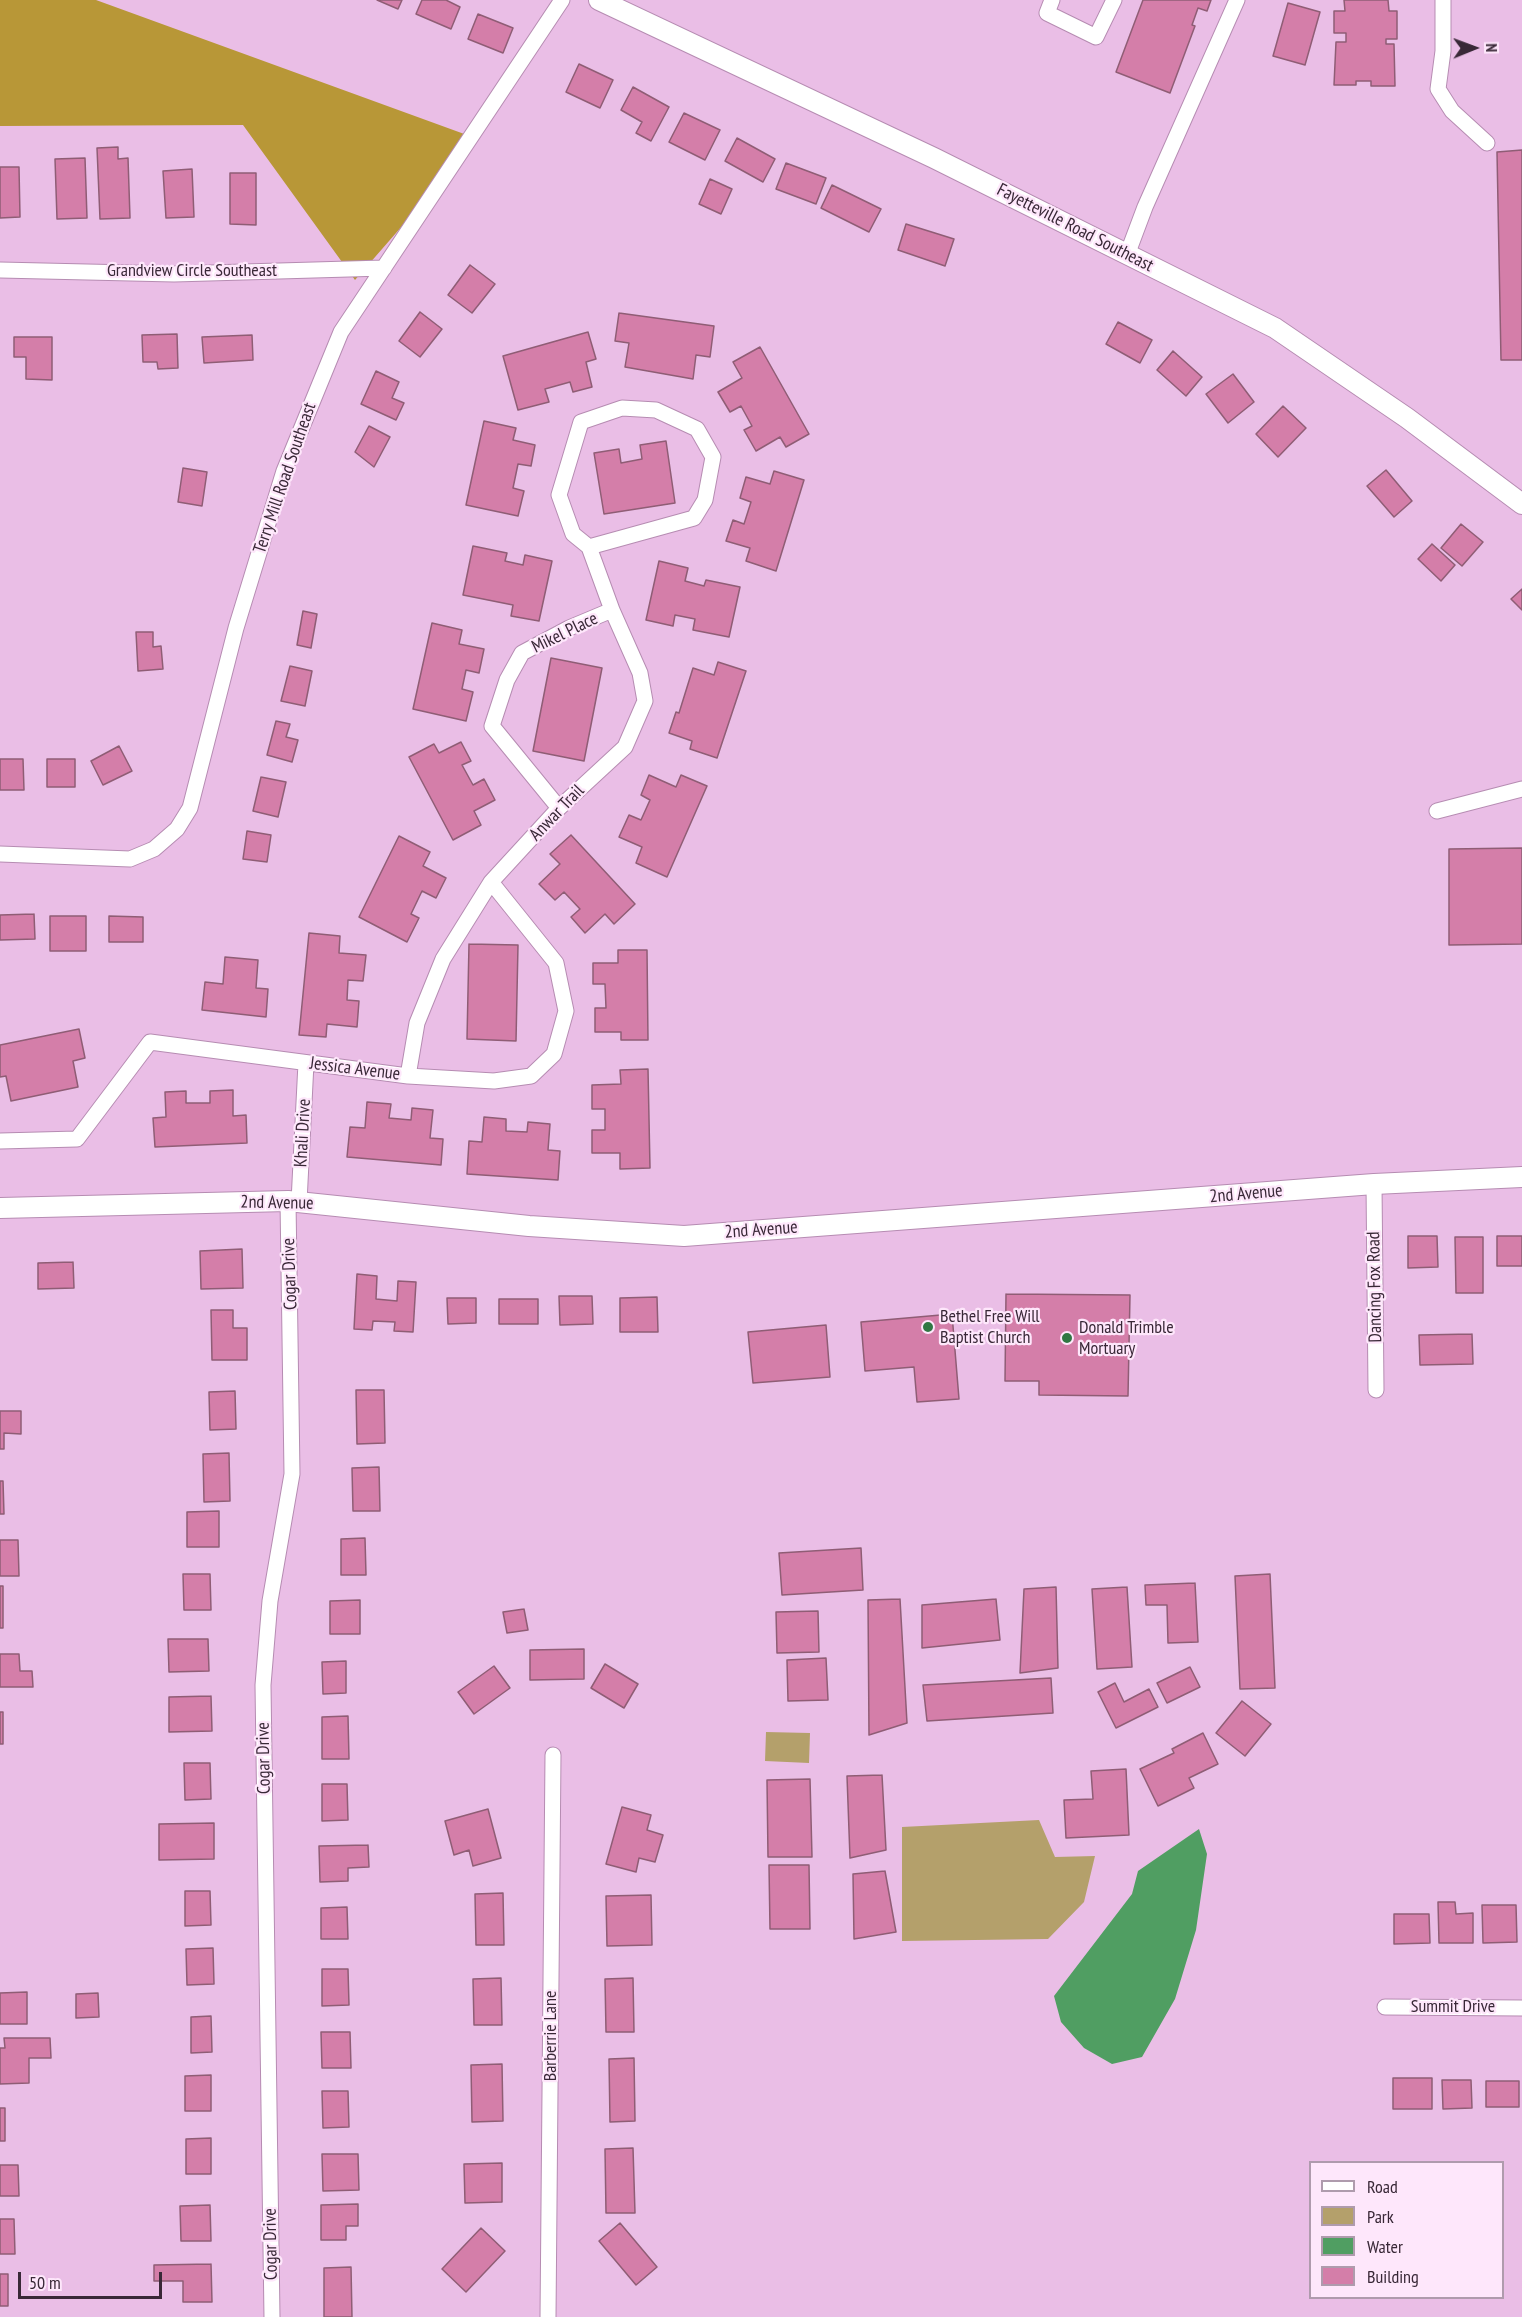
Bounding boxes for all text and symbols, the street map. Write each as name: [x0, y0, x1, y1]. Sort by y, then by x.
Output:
north arrow: [1444, 18, 1504, 78]
text: N: [1482, 43, 1502, 52]
street label: Fayetteville Road Southeast: [993, 179, 1157, 277]
street label: Grandview Circle Southeast: [107, 260, 277, 282]
street label: Terry Mill Road Southeast: [249, 400, 321, 556]
street label: Mikel Place: [529, 608, 601, 658]
street label: Anwar Trail: [525, 780, 589, 846]
street label: Jessica Avenue: [309, 1053, 401, 1085]
street label: Khali Drive: [290, 1098, 316, 1168]
street label: 2nd Avenue: [1209, 1180, 1283, 1208]
street label: 2nd Avenue: [240, 1192, 314, 1214]
street label: 2nd Avenue: [724, 1217, 798, 1243]
street label: Dancing Fox Road: [1363, 1231, 1387, 1343]
street label: Cogar Drive: [278, 1238, 302, 1310]
place label: Bethel Free Will Baptist Church: [940, 1306, 1040, 1348]
place label: Donald Trimble Mortuary: [1079, 1317, 1174, 1360]
marker: Bethel Free Will Baptist Church: [921, 1320, 935, 1334]
marker: Donald Trimble Mortuary: [1060, 1331, 1074, 1345]
street label: Cogar Drive: [253, 1722, 275, 1794]
street label: Barberrie Lane: [540, 1991, 562, 2081]
street label: Summit Drive: [1411, 1996, 1495, 2018]
legend: [1309, 2161, 1504, 2299]
text: Road: [1367, 2175, 1398, 2198]
text: Park: [1367, 2205, 1394, 2228]
street label: Cogar Drive: [260, 2208, 282, 2280]
text: Water: [1367, 2235, 1403, 2258]
scale bar: [21, 2260, 165, 2298]
text: Building: [1367, 2265, 1419, 2288]
text: 50 m: [29, 2271, 61, 2294]

